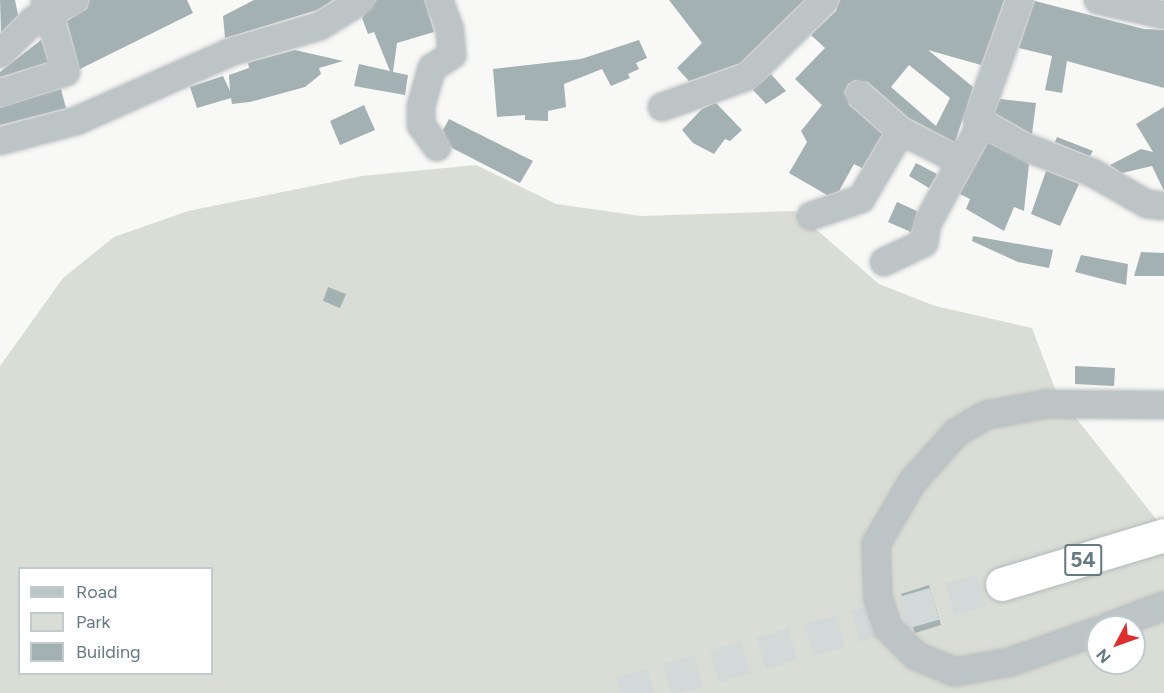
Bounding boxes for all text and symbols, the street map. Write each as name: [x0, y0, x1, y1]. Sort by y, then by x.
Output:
road number: 54: [1064, 542, 1102, 578]
legend: [18, 567, 213, 675]
text: Road: [76, 581, 117, 603]
text: Park: [76, 611, 110, 633]
north arrow: [1086, 615, 1146, 675]
text: Building: [76, 641, 141, 663]
text: N: [1092, 645, 1115, 667]

